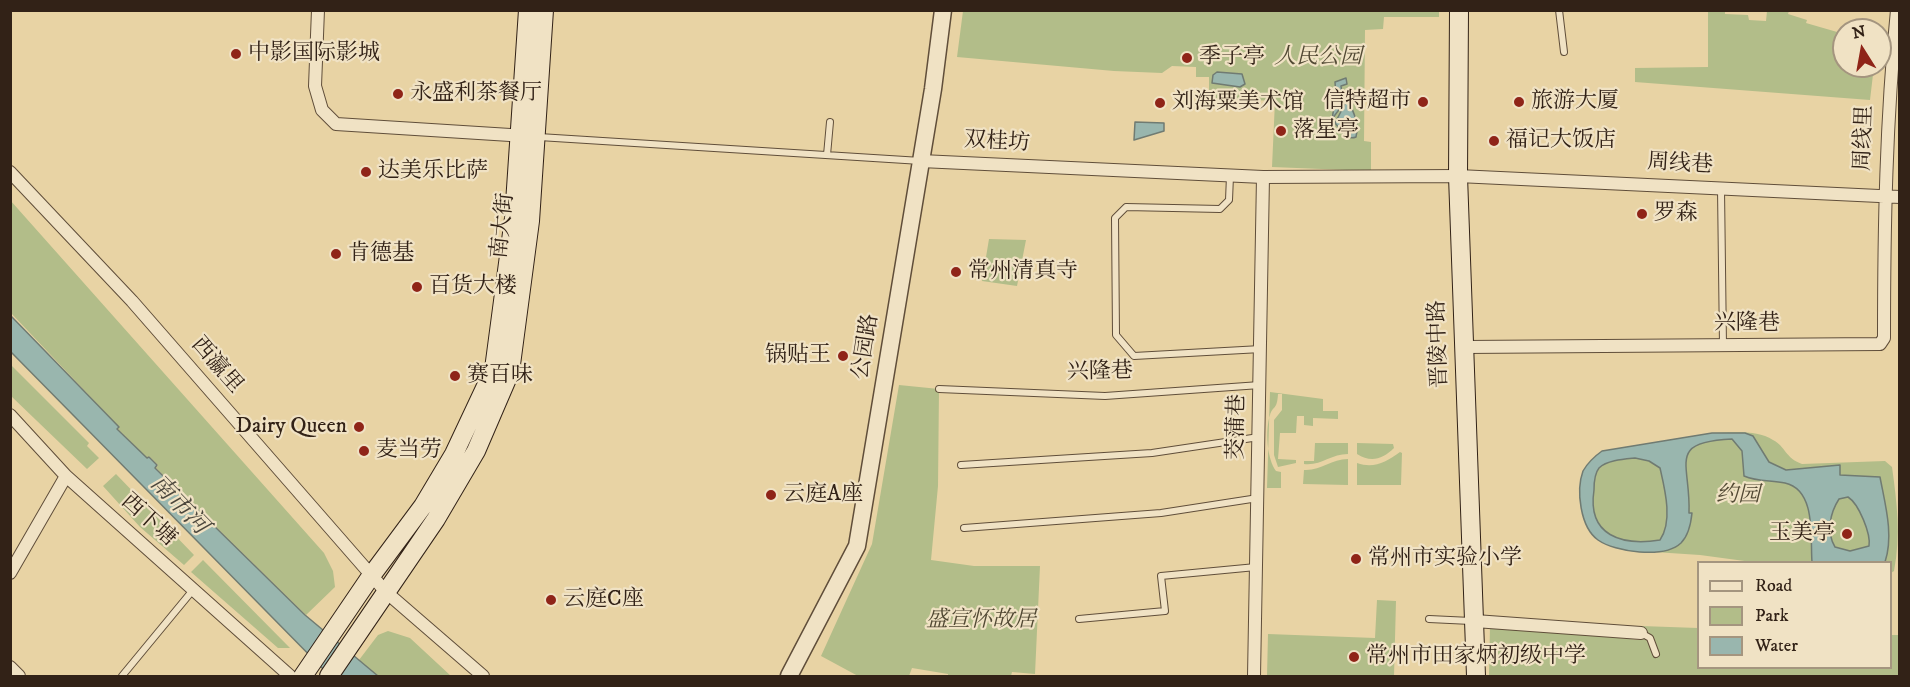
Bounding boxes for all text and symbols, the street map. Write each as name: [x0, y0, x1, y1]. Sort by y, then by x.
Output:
north arrow: [1832, 18, 1892, 78]
text: N: [1851, 21, 1867, 43]
place label: 中影国际影城: [248, 41, 380, 67]
place label: 季子亭: [1199, 45, 1265, 71]
park label: 人民公园: [1274, 45, 1362, 71]
marker: 中影国际影城: [229, 47, 243, 61]
marker: 季子亭: [1180, 51, 1194, 65]
place label: 永盛利茶餐厅: [410, 81, 542, 107]
marker: 永盛利茶餐厅: [391, 87, 405, 101]
place label: 信特超市: [1323, 89, 1411, 115]
place label: 旅游大厦: [1531, 89, 1619, 115]
place label: 刘海粟美术馆: [1172, 90, 1304, 116]
marker: 信特超市: [1416, 95, 1430, 109]
marker: 旅游大厦: [1512, 95, 1526, 109]
marker: 刘海粟美术馆: [1153, 96, 1167, 110]
street label: 周线里: [1851, 105, 1879, 171]
place label: 落星亭: [1293, 118, 1359, 144]
marker: 落星亭: [1274, 124, 1288, 138]
street label: 双桂坊: [963, 128, 1031, 158]
place label: 福记大饭店: [1506, 128, 1616, 154]
marker: 福记大饭店: [1487, 134, 1501, 148]
street label: 周线巷: [1646, 150, 1714, 180]
place label: 达美乐比萨: [378, 159, 488, 185]
marker: 达美乐比萨: [359, 165, 373, 179]
street label: 南大街: [487, 192, 521, 260]
place label: 罗森: [1654, 201, 1698, 227]
marker: 罗森: [1635, 207, 1649, 221]
place label: 肯德基: [348, 241, 414, 267]
marker: 肯德基: [329, 247, 343, 261]
place label: 常州清真寺: [968, 259, 1078, 285]
marker: 常州清真寺: [949, 265, 963, 279]
place label: 百货大楼: [429, 274, 517, 300]
marker: 百货大楼: [410, 280, 424, 294]
street label: 晋陵中路: [1425, 300, 1455, 388]
street label: 兴隆巷: [1714, 311, 1780, 337]
street label: 公园路: [849, 312, 885, 382]
street label: 西瀛里: [184, 332, 248, 400]
place label: 锅贴王: [765, 343, 831, 369]
marker: 锅贴王: [836, 349, 850, 363]
street label: 兴隆巷: [1067, 359, 1133, 387]
place label: 赛百味: [467, 363, 533, 389]
marker: 赛百味: [448, 369, 462, 383]
street label: 茭蒲巷: [1224, 394, 1252, 460]
place label: Dairy Queen: [236, 414, 347, 440]
marker: Dairy Queen: [352, 420, 366, 434]
place label: 麦当劳: [376, 438, 442, 464]
marker: 麦当劳: [357, 444, 371, 458]
water label: 南市河: [143, 470, 213, 542]
place label: 云庭A座: [783, 482, 863, 508]
park label: 约园: [1716, 483, 1760, 509]
marker: 云庭A座: [764, 488, 778, 502]
street label: 西下塘: [115, 489, 181, 553]
place label: 玉美亭: [1769, 521, 1835, 547]
marker: 玉美亭: [1840, 527, 1854, 541]
place label: 常州市实验小学: [1368, 546, 1522, 572]
marker: 常州市实验小学: [1349, 552, 1363, 566]
legend: [1697, 561, 1892, 669]
text: Road: [1755, 575, 1792, 597]
place label: 云庭C座: [563, 587, 644, 613]
marker: 云庭C座: [544, 593, 558, 607]
text: Park: [1755, 605, 1789, 627]
park label: 盛宣怀故居: [926, 608, 1036, 634]
text: Water: [1755, 635, 1798, 657]
place label: 常州市田家炳初级中学: [1366, 644, 1586, 670]
marker: 常州市田家炳初级中学: [1347, 650, 1361, 664]

